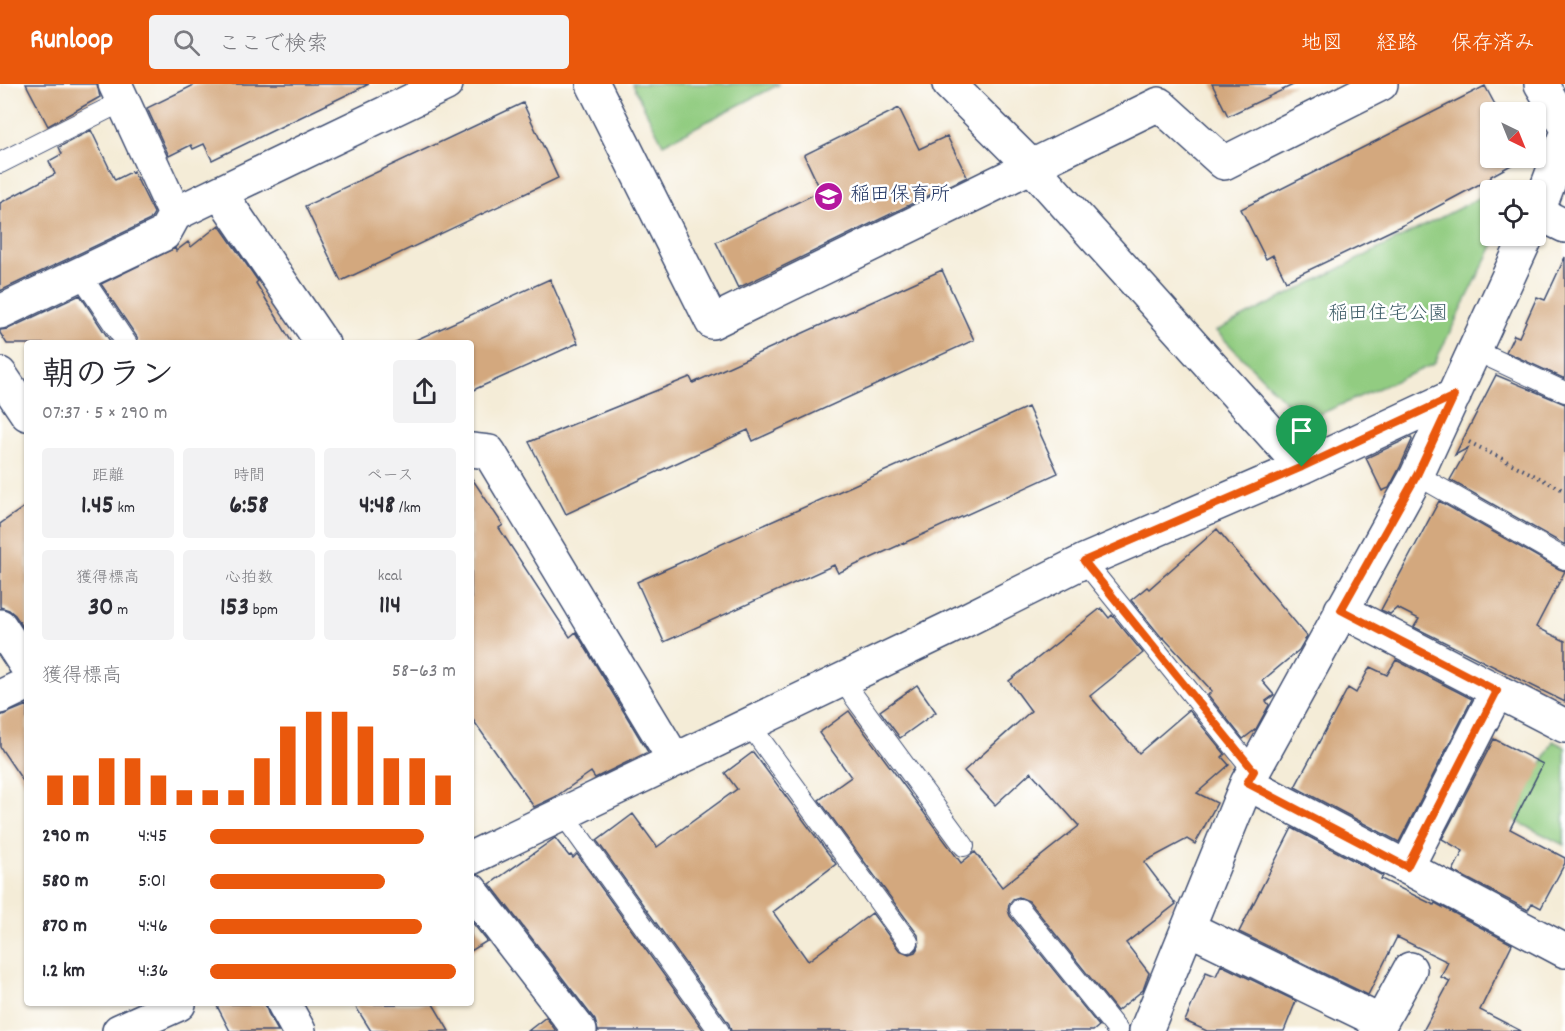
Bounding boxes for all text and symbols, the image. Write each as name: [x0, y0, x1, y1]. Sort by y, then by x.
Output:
search box: [149, 15, 569, 69]
text: Runloop: [30, 22, 113, 62]
icon: search: [170, 26, 203, 59]
text: ここで検索: [218, 30, 328, 61]
text: 地図: [1301, 30, 1343, 60]
text: 経路: [1376, 30, 1418, 60]
text: 保存済み: [1451, 30, 1535, 60]
north arrow: [1480, 102, 1546, 168]
map controls: [1480, 102, 1546, 246]
school or university icon: 稲田保育所: [813, 180, 845, 212]
button: locate: [1480, 180, 1546, 246]
place label: 稲田保育所: [850, 182, 950, 210]
park label: 稲田住宅公園: [1328, 301, 1448, 329]
text: 朝のラン: [42, 354, 174, 401]
button: share: [393, 360, 456, 423]
text: 07:37 · 5 × 290 m: [42, 400, 168, 428]
pin: [1276, 405, 1327, 467]
icon: arrive: [1285, 414, 1318, 447]
text: 距離: [92, 465, 124, 488]
text: 時間: [233, 465, 265, 488]
text: ペース: [366, 465, 414, 488]
text: 1.45: [81, 488, 114, 525]
text: 6:58: [229, 488, 269, 525]
text: 4:48: [359, 488, 395, 525]
text: km: [114, 497, 135, 520]
text: /km: [395, 497, 421, 520]
text: kcal: [378, 565, 402, 588]
text: 獲得標高: [76, 567, 140, 590]
text: 心拍数: [225, 567, 273, 590]
text: 114: [379, 588, 401, 625]
text: 30: [88, 590, 114, 627]
text: 153: [220, 590, 249, 627]
text: m: [114, 599, 128, 622]
text: bpm: [249, 599, 278, 622]
text: 58–63 m: [392, 658, 456, 686]
text: 獲得標高: [42, 663, 122, 691]
text: 290 m: [42, 823, 89, 851]
text: 4:45: [138, 823, 167, 851]
text: 580 m: [42, 868, 89, 896]
text: 5:01: [138, 868, 166, 896]
text: 870 m: [42, 913, 87, 941]
text: 4:46: [138, 913, 168, 941]
text: 1.2 km: [42, 958, 85, 986]
text: 4:36: [138, 958, 168, 986]

